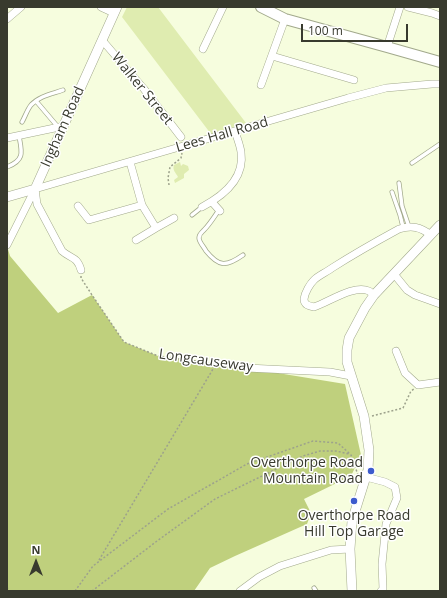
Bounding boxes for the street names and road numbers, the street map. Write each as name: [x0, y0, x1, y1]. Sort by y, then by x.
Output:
street label: Walker Street: [108, 50, 176, 128]
street label: Ingham Road: [38, 84, 88, 170]
street label: Lees Hall Road: [174, 114, 270, 156]
street label: Longcauseway: [158, 346, 254, 376]

